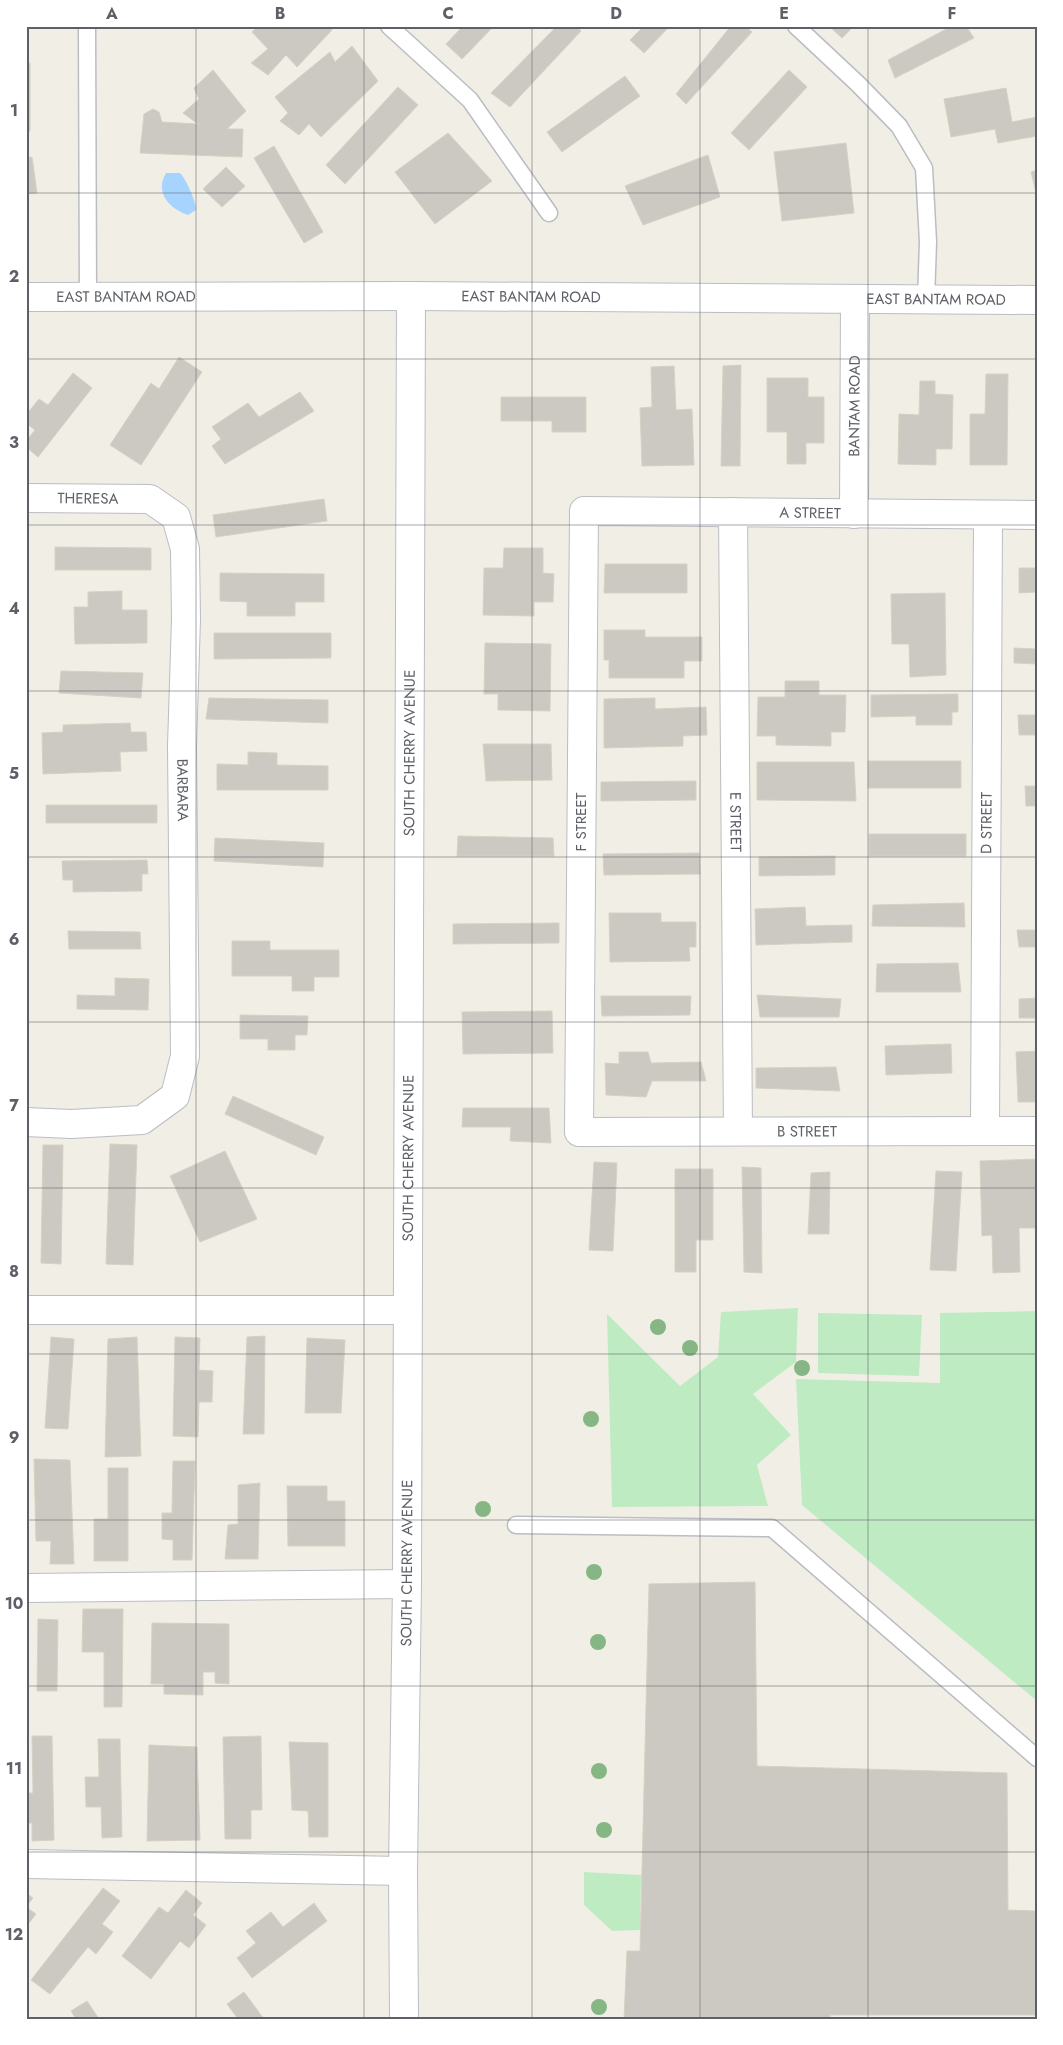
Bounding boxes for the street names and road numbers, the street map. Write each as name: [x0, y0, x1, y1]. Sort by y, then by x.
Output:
street label: EAST BANTAM ROAD: [461, 285, 601, 308]
street label: EAST BANTAM ROAD: [56, 286, 196, 308]
street label: EAST BANTAM ROAD: [866, 288, 1006, 311]
street label: BANTAM ROAD: [843, 355, 866, 457]
street label: THERESA: [58, 487, 119, 510]
street label: A STREET: [779, 501, 841, 525]
street label: SOUTH CHERRY AVENUE: [398, 670, 421, 836]
street label: BARBARA: [171, 759, 194, 822]
street label: F STREET: [570, 792, 592, 852]
street label: E STREET: [724, 792, 747, 852]
street label: D STREET: [975, 792, 998, 854]
street label: SOUTH CHERRY AVENUE: [397, 1075, 420, 1241]
street label: B STREET: [777, 1120, 837, 1143]
street label: SOUTH CHERRY AVENUE: [395, 1480, 418, 1646]

